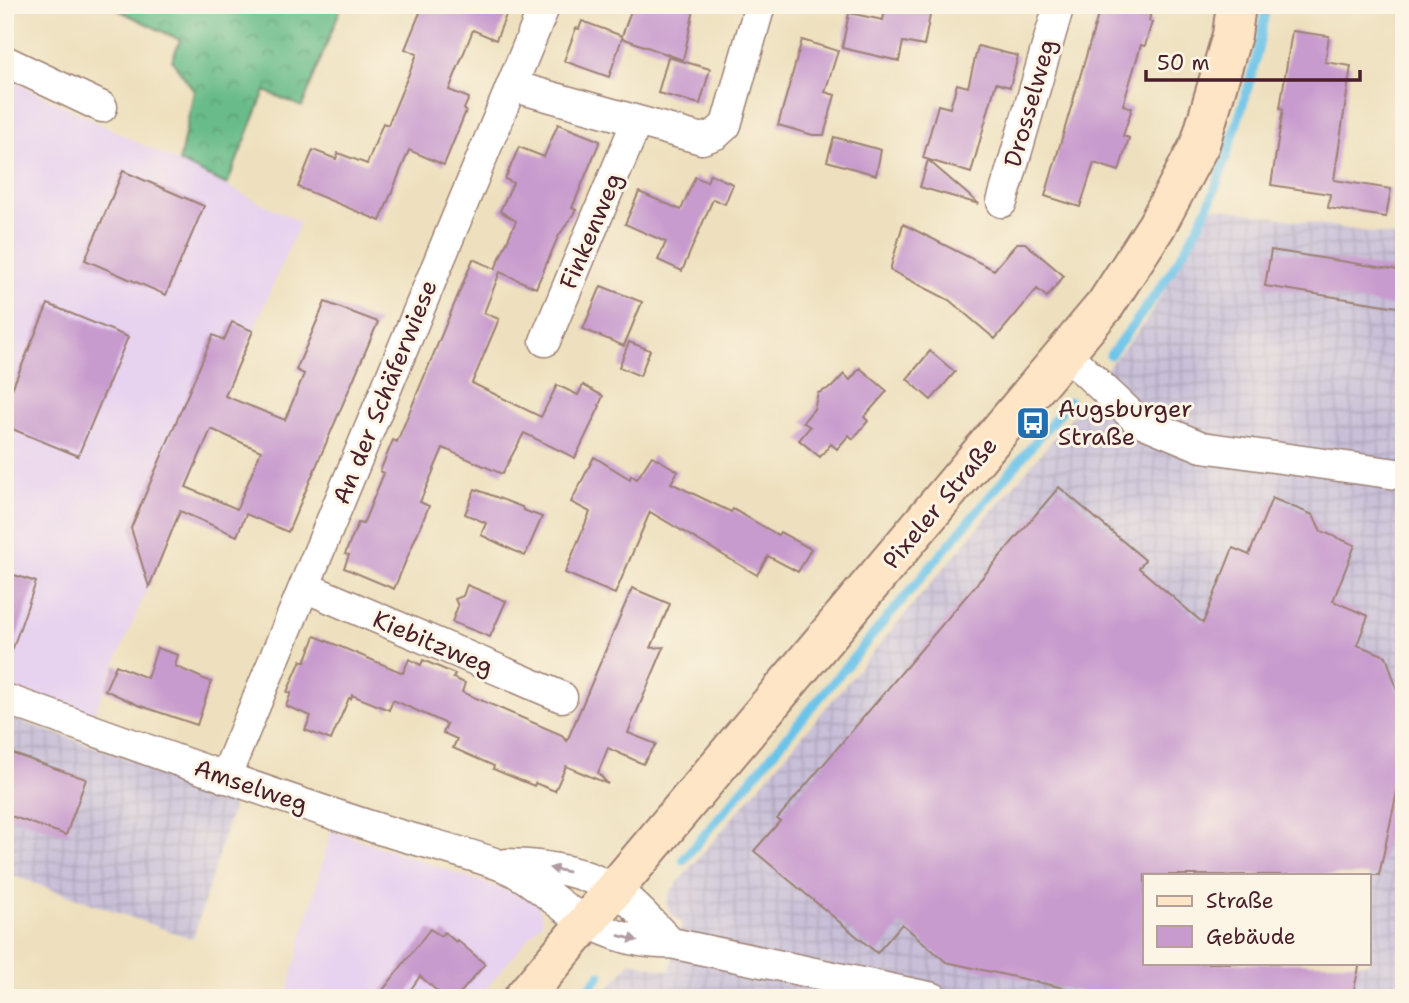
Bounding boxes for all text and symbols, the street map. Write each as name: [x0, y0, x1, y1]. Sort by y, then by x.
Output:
street label: Drosselweg: [996, 35, 1064, 171]
scale bar: [1146, 38, 1360, 82]
text: 50 m: [1157, 49, 1210, 77]
street label: Finkenweg: [552, 168, 630, 294]
street label: An der Schäferwiese: [325, 275, 445, 509]
place label: Augsburger Straße: [1058, 393, 1192, 453]
bus stop icon: Augsburger Straße: [1014, 404, 1052, 442]
street label: Pixeler Straße: [875, 430, 1005, 576]
street label: Kiebitzweg: [368, 603, 498, 683]
street label: Amselweg: [190, 752, 312, 820]
one-way arrow: [548, 865, 570, 876]
legend: [1143, 874, 1370, 964]
text: Straße: [1206, 887, 1274, 915]
text: Gebäude: [1206, 923, 1296, 951]
one-way arrow: [617, 933, 639, 944]

